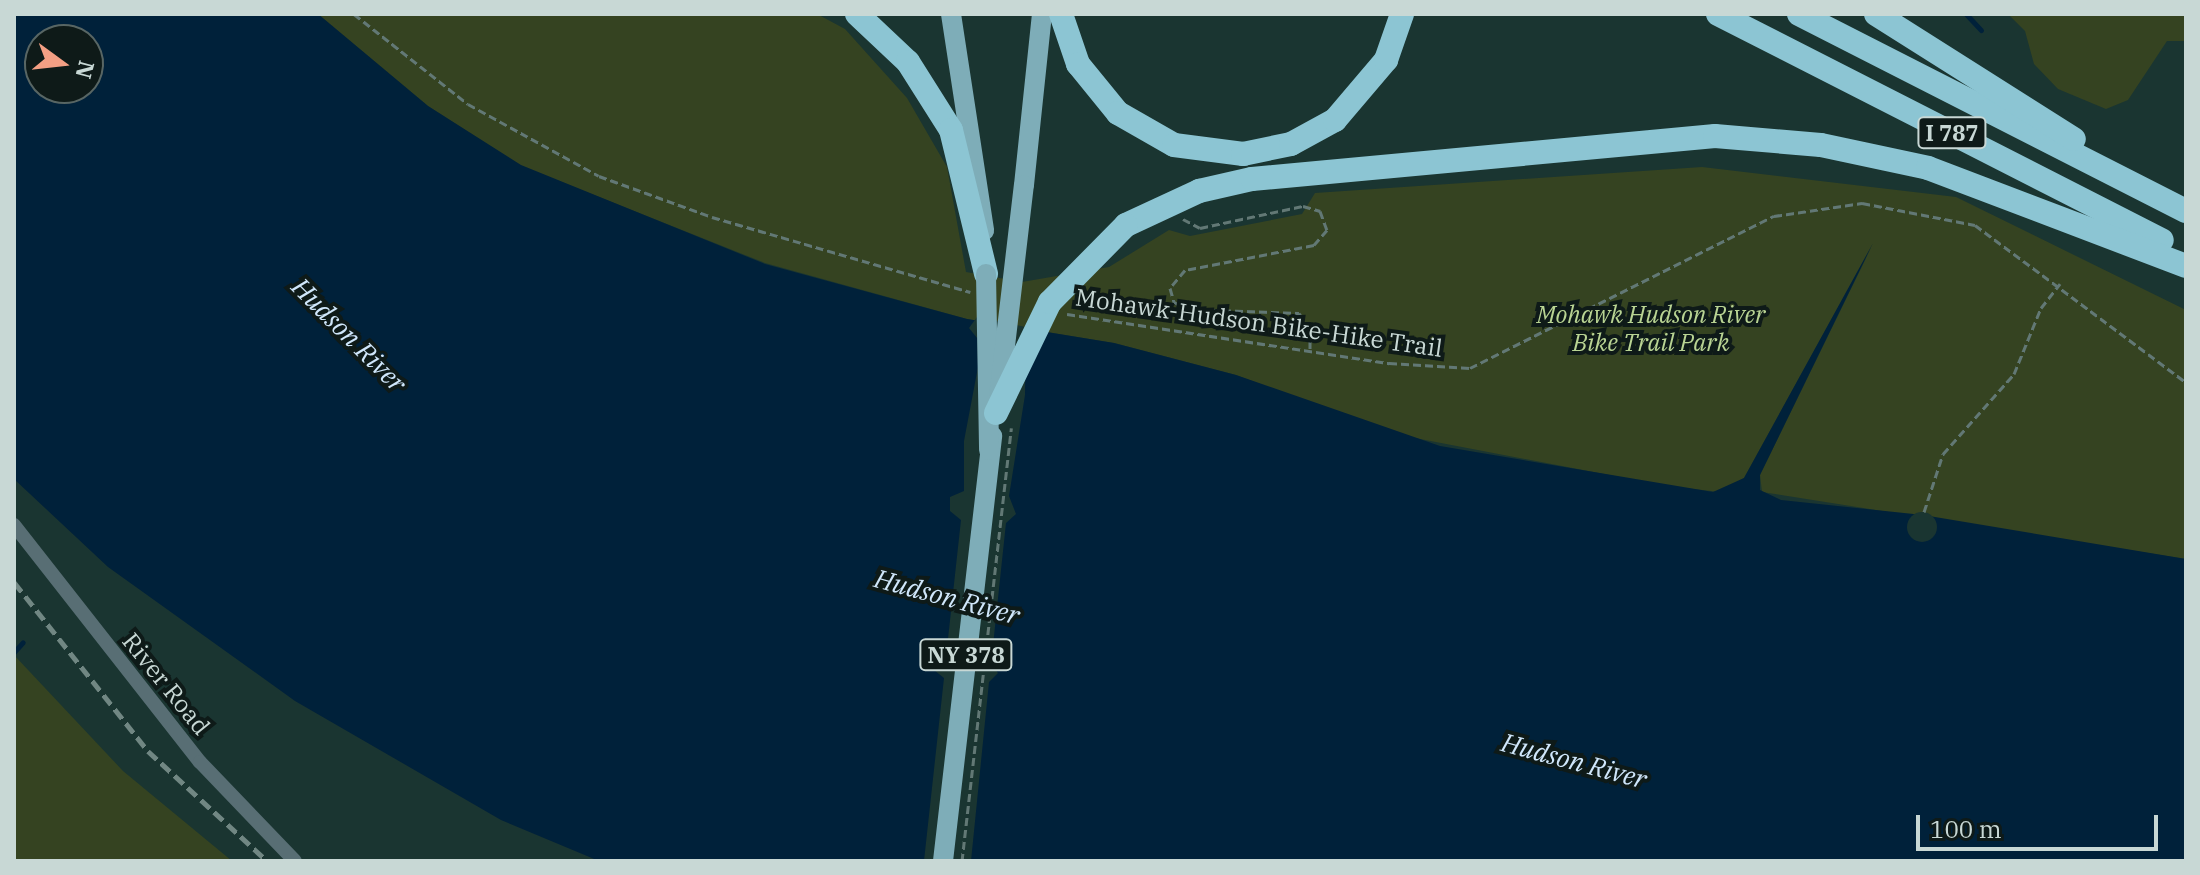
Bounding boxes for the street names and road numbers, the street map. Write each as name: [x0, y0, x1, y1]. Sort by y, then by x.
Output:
road number: I 787: [1916, 115, 1988, 151]
street label: Mohawk-Hudson Bike-Hike Trail: [1074, 283, 1444, 363]
street label: River Road: [116, 627, 216, 741]
road number: NY 378: [918, 637, 1014, 673]

